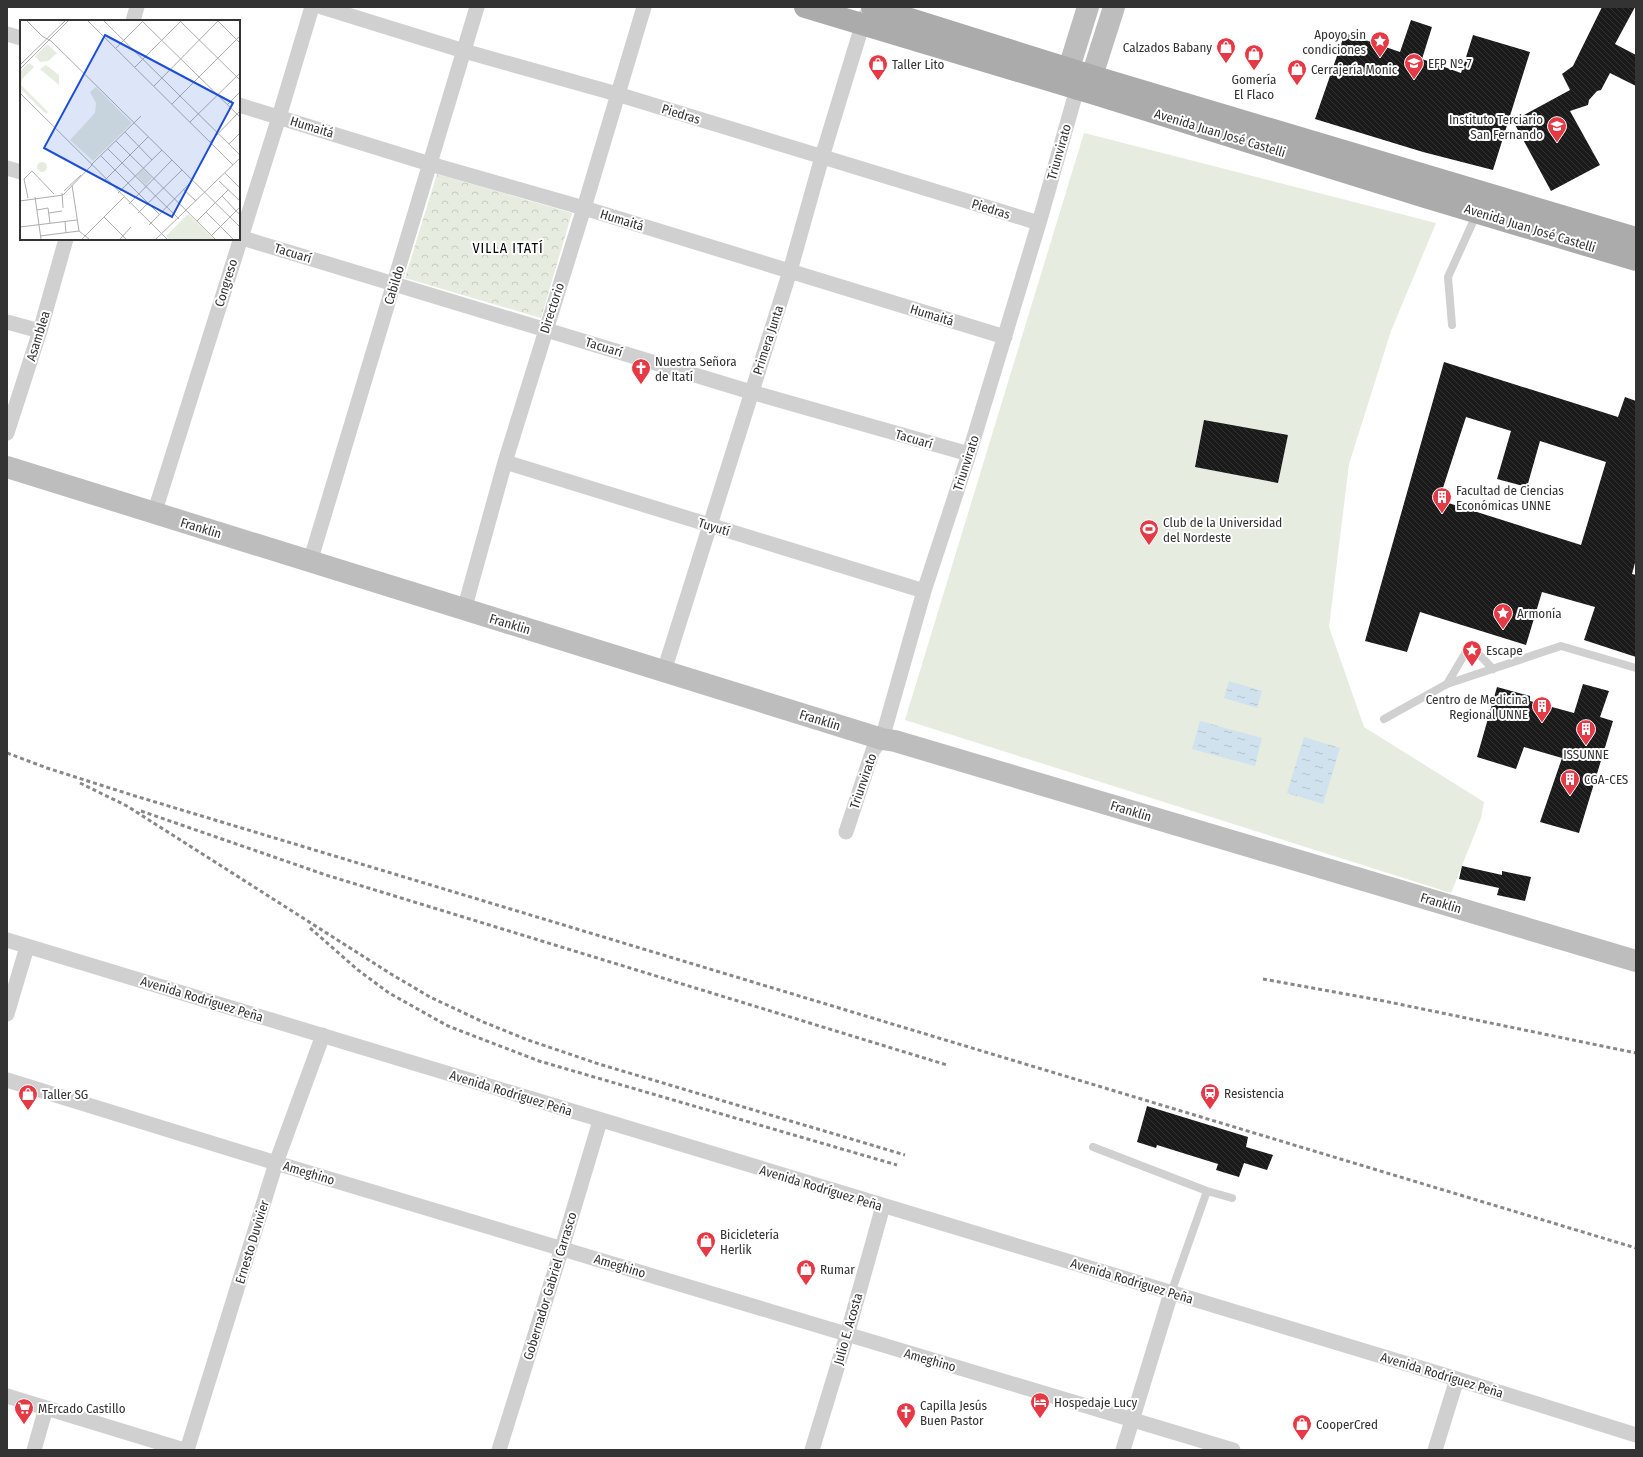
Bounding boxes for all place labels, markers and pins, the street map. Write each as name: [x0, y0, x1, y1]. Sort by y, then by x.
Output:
place label: Apoyo sin condiciones: [1302, 27, 1366, 57]
place icon: Apoyo sin condiciones: [1369, 30, 1391, 58]
shop icon: Calzados Babany: [1215, 36, 1237, 64]
place label: Calzados Babany: [1123, 40, 1212, 55]
shop icon: Gomería El Flaco: [1243, 43, 1265, 71]
school or university icon: EFP Nº 7: [1403, 52, 1425, 80]
shop icon: Taller Lito: [867, 53, 889, 81]
place label: EFP Nº 7: [1428, 56, 1472, 71]
place label: Taller Lito: [892, 57, 945, 72]
shop icon: Cerrajería Monic: [1286, 58, 1308, 86]
place label: Cerrajería Monic: [1311, 62, 1398, 77]
place label: Gomería El Flaco: [1232, 72, 1276, 102]
place label: Instituto Terciario San Fernando: [1449, 112, 1543, 142]
school or university icon: Instituto Terciario San Fernando: [1546, 115, 1568, 143]
place label: Nuestra Señora de Itatí: [655, 354, 737, 384]
church icon: Nuestra Señora de Itatí: [630, 357, 652, 385]
place label: Facultad de Ciencias Económicas UNNE: [1456, 483, 1564, 513]
building icon: Facultad de Ciencias Económicas UNNE: [1431, 486, 1453, 514]
place label: Club de la Universidad del Nordeste: [1163, 515, 1282, 545]
sports icon: Club de la Universidad del Nordeste: [1138, 518, 1160, 546]
place icon: Armonía: [1492, 602, 1514, 630]
place label: Armonía: [1517, 606, 1562, 621]
place icon: Escape: [1461, 639, 1483, 667]
place label: Escape: [1486, 643, 1523, 658]
place label: Centro de Medicina Regional UNNE: [1426, 692, 1528, 722]
building icon: Centro de Medicina Regional UNNE: [1531, 695, 1553, 723]
building icon: ISSUNNE: [1575, 718, 1597, 746]
place label: ISSUNNE: [1563, 747, 1609, 762]
building icon: CGA-CES: [1559, 768, 1581, 796]
place label: CGA-CES: [1584, 772, 1628, 787]
station icon: Resistencia: [1199, 1082, 1221, 1110]
shop icon: Taller SG: [17, 1083, 39, 1111]
place label: Resistencia: [1224, 1086, 1284, 1101]
place label: Taller SG: [42, 1087, 88, 1102]
place label: Bicicletería Herlik: [720, 1227, 779, 1257]
shop icon: Bicicletería Herlik: [695, 1230, 717, 1258]
shop icon: Rumar: [795, 1258, 817, 1286]
place label: Rumar: [820, 1262, 855, 1277]
hotel icon: Hospedaje Lucy: [1029, 1391, 1051, 1419]
place label: Hospedaje Lucy: [1054, 1395, 1137, 1410]
supermarket icon: MErcado Castillo: [13, 1397, 35, 1425]
place label: Capilla Jesús Buen Pastor: [920, 1398, 988, 1428]
place label: MErcado Castillo: [38, 1401, 126, 1416]
church icon: Capilla Jesús Buen Pastor: [895, 1401, 917, 1429]
shop icon: CooperCred: [1291, 1413, 1313, 1441]
place label: CooperCred: [1316, 1417, 1378, 1432]

